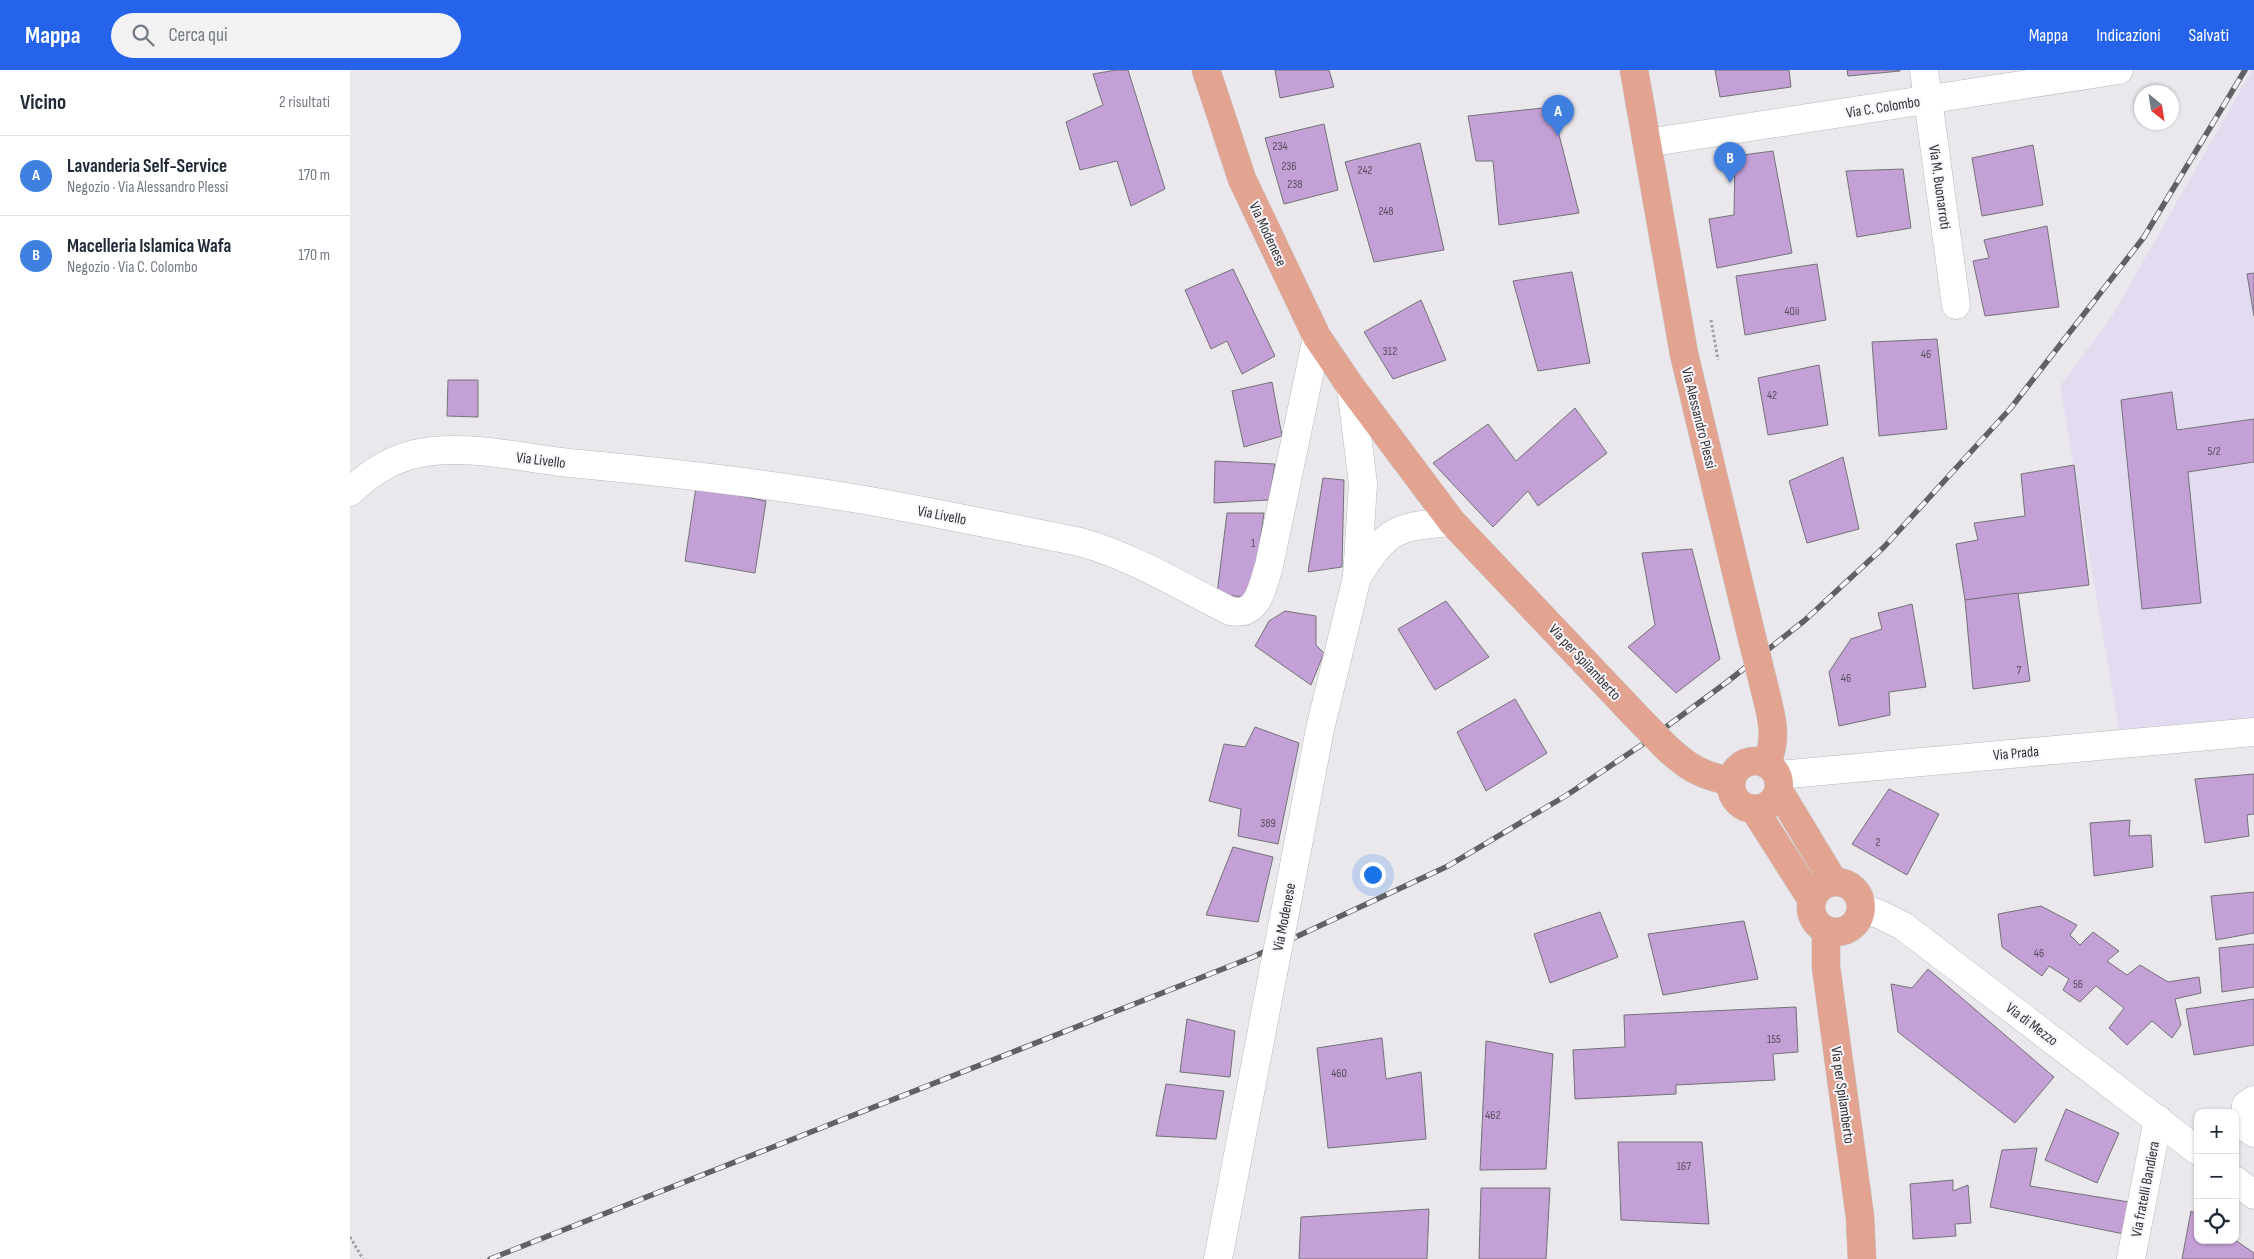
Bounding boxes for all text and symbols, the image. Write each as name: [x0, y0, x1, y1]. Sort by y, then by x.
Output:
search box: [111, 13, 461, 58]
text: Mappa: [25, 21, 81, 50]
icon: search: [129, 21, 157, 49]
text: Cerca qui: [169, 24, 227, 47]
text: Mappa: [2029, 25, 2068, 46]
text: Indicazioni: [2096, 25, 2161, 46]
text: Salvati: [2189, 25, 2229, 46]
north arrow: [2134, 85, 2179, 130]
text: Vicino: [20, 90, 66, 115]
street label: Via C. Colombo: [1845, 92, 1921, 123]
text: 2 risultati: [279, 93, 330, 112]
pin: A: [1542, 95, 1574, 136]
house number: 234: [1272, 139, 1288, 154]
pin: B: [1714, 142, 1746, 183]
street label: Via M. Buonarroti: [1924, 144, 1955, 231]
text: Lavanderia Self-Service: [67, 155, 227, 178]
house number: 236: [1281, 159, 1297, 174]
house number: 242: [1358, 163, 1372, 178]
text: A: [32, 166, 40, 185]
text: 170 m: [298, 166, 330, 185]
house number: 238: [1287, 177, 1303, 192]
text: Negozio · Via Alessandro Plessi: [67, 178, 228, 197]
street label: Via Modenese: [1244, 199, 1291, 269]
house number: 248: [1378, 204, 1394, 219]
text: Macelleria Islamica Wafa: [67, 235, 231, 258]
text: B: [32, 246, 40, 265]
text: 170 m: [298, 246, 330, 265]
text: Negozio · Via C. Colombo: [67, 258, 198, 277]
house number: 40ii: [1785, 304, 1799, 319]
house number: 312: [1383, 344, 1397, 359]
house number: 46: [1921, 347, 1931, 362]
street label: Via Alessandro Plessi: [1677, 366, 1720, 471]
house number: 42: [1767, 388, 1777, 403]
house number: 5/2: [2207, 444, 2221, 459]
street label: Via Livello: [515, 448, 567, 473]
street label: Via Livello: [916, 501, 968, 530]
house number: 1: [1251, 536, 1256, 551]
street label: Via per Spilamberto: [1544, 620, 1625, 705]
house number: 7: [2017, 663, 2022, 678]
house number: 46: [1841, 671, 1851, 686]
street label: Via Prada: [1992, 742, 2040, 765]
house number: 389: [1260, 816, 1276, 831]
house number: 2: [1876, 835, 1881, 850]
your location: [1360, 862, 1386, 888]
street label: Via Modenese: [1269, 881, 1300, 953]
house number: 46: [2034, 946, 2044, 961]
house number: 56: [2073, 977, 2083, 992]
street label: Via di Mezzo: [2002, 998, 2062, 1050]
house number: 155: [1767, 1032, 1781, 1047]
street label: Via per Spilamberto: [1826, 1045, 1859, 1145]
house number: 460: [1331, 1066, 1347, 1081]
house number: 462: [1485, 1108, 1501, 1123]
map controls: [2194, 1109, 2239, 1244]
button: +: [2194, 1109, 2239, 1154]
street label: Via fratelli Bandiera: [2127, 1139, 2164, 1239]
button: −: [2194, 1154, 2239, 1199]
house number: 167: [1677, 1159, 1691, 1174]
button: locate: [2194, 1199, 2239, 1244]

